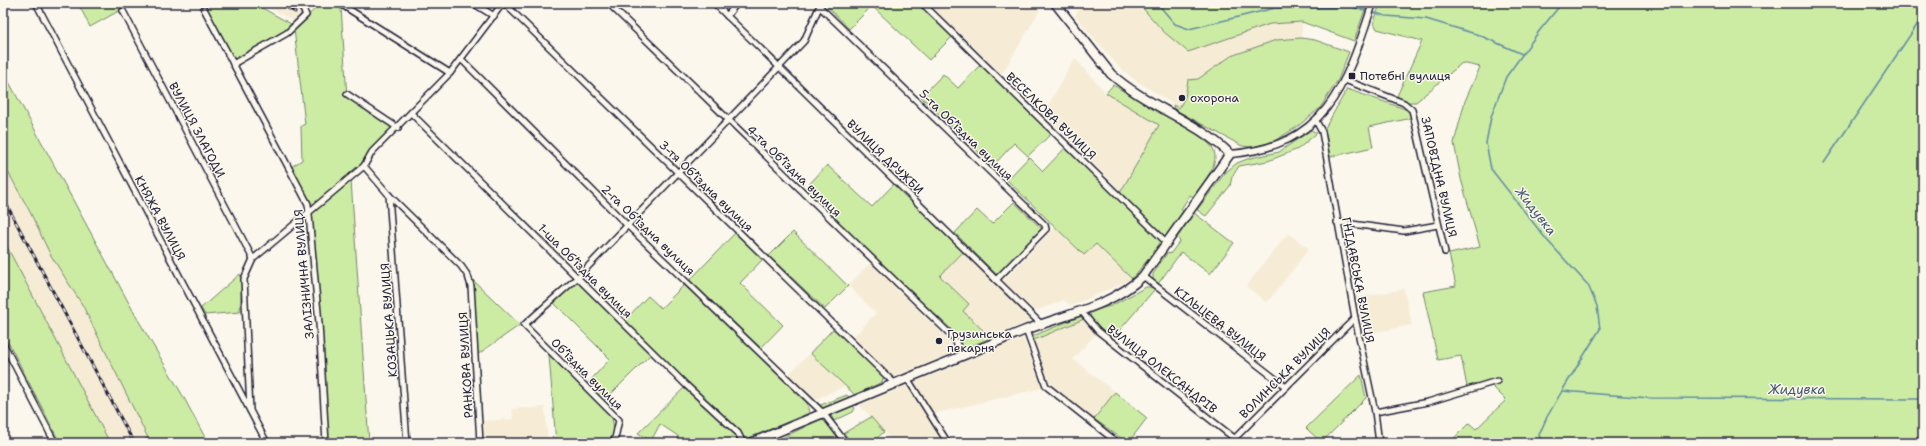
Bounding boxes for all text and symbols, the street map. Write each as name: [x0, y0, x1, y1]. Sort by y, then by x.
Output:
place label: Потебні вулиця: [1360, 68, 1451, 84]
street label: ВЕСЕЛКОВА ВУЛИЦЯ: [1002, 69, 1100, 163]
marker: Потебні вулиця: [1347, 71, 1357, 81]
street label: ВУЛИЦЯ ЗЛАГОДИ: [165, 79, 229, 181]
street label: 5-та Обʼїздна вулиця: [916, 86, 1016, 184]
place label: охорона: [1190, 90, 1240, 106]
marker: охорона: [1177, 93, 1187, 103]
street label: ЗАПОВІДНА ВУЛИЦЯ: [1417, 115, 1461, 239]
street label: ВУЛИЦЯ ДРУЖБИ: [843, 116, 927, 198]
street label: 4-та Обʼїздна вулиця: [743, 122, 845, 220]
street label: 3-тя Обʼїздна вулиця: [656, 137, 756, 235]
street label: КНЯЖА ВУЛИЦЯ: [131, 173, 189, 263]
street label: 2-га Обʼїздна вулиця: [598, 181, 698, 279]
water label: Жидувка: [1511, 182, 1560, 239]
street label: ЗАЛІЗНИЧНА ВУЛИЦЯ: [290, 208, 318, 340]
street label: ГНІДАВСЬКА ВУЛИЦЯ: [1338, 216, 1378, 344]
street label: 1-ша Обʼїздна вулиця: [534, 220, 636, 322]
street label: КОЗАЦЬКА ВУЛИЦЯ: [377, 262, 401, 378]
street label: КІЛЬЦЕВА ВУЛИЦЯ: [1171, 283, 1269, 365]
street label: РАНКОВА ВУЛИЦЯ: [455, 311, 477, 419]
street label: ВУЛИЦЯ ОЛЕКСАНДРІВ: [1104, 321, 1220, 417]
street label: ВОЛИНСЬКА ВУЛИЦЯ: [1236, 324, 1334, 422]
place label: Грузинська пекарня: [947, 326, 1012, 356]
street label: Обʼїздна вулиця: [548, 335, 626, 413]
marker: Грузинська пекарня: [934, 336, 944, 346]
water label: Жидувка: [1767, 381, 1826, 398]

